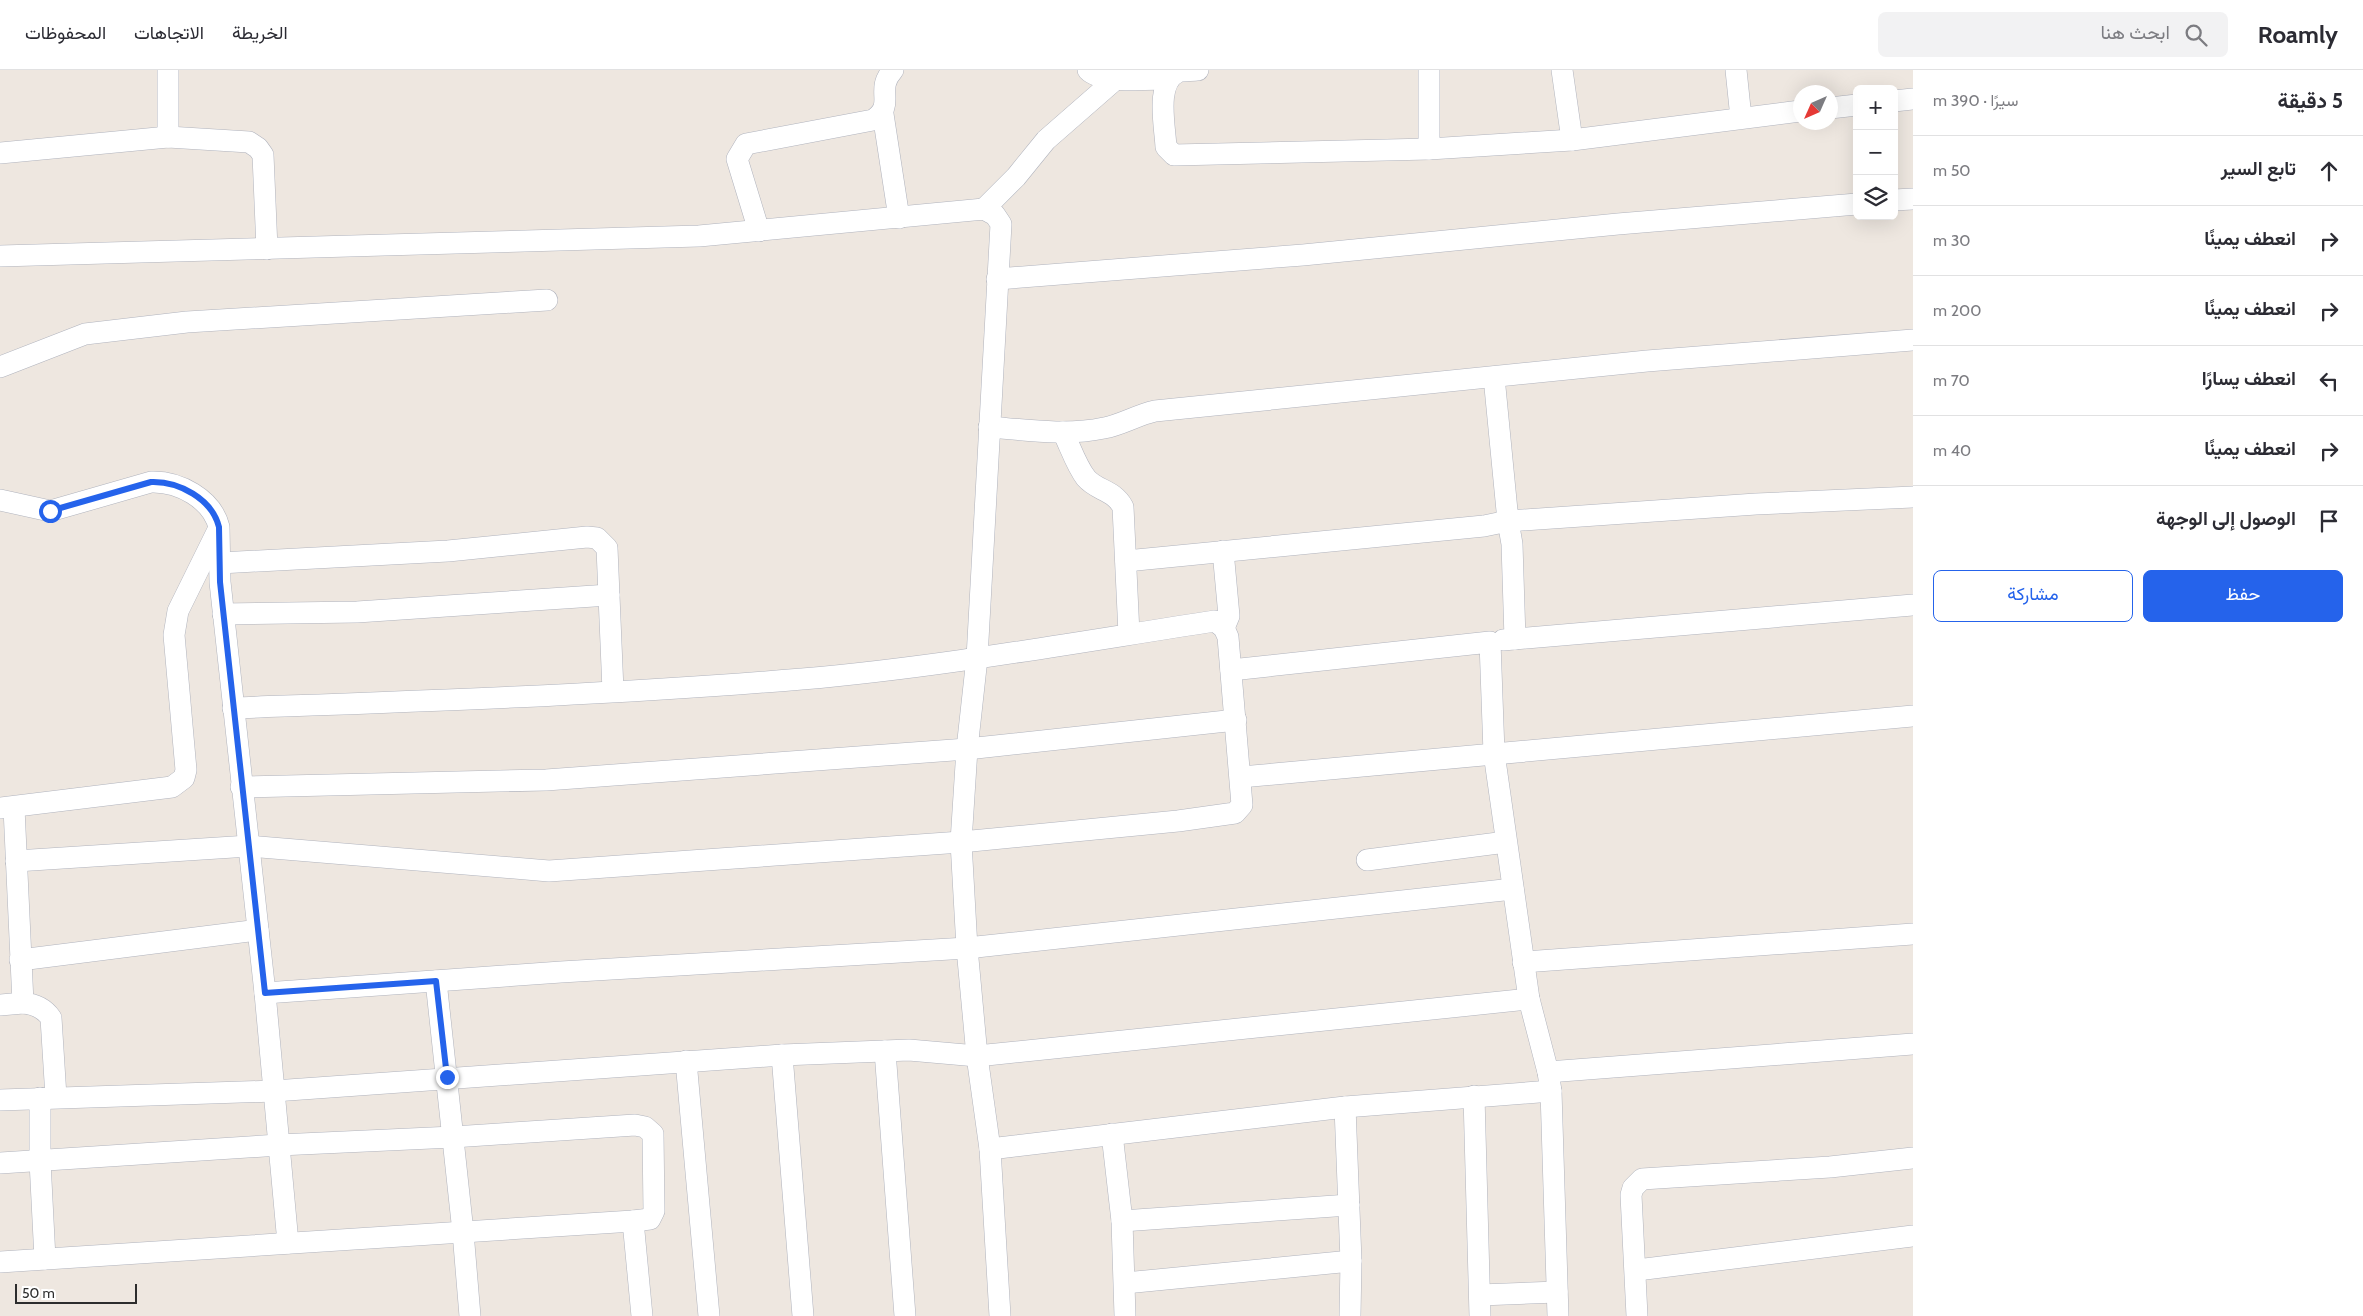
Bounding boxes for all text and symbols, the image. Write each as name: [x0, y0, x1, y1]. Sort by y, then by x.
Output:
search box: [1878, 12, 2228, 57]
text: Roamly: [2258, 20, 2338, 49]
text: ابحث هنا: [2100, 21, 2170, 44]
icon: search: [2182, 21, 2210, 49]
text: المحفوظات: [25, 22, 106, 44]
text: الاتجاهات: [134, 22, 204, 44]
text: الخريطة: [232, 22, 288, 44]
north arrow: [1793, 85, 1838, 130]
map controls: [1853, 85, 1898, 220]
button: +: [1853, 85, 1898, 130]
text: 5 دقيقة: [2277, 88, 2343, 113]
text: سيرًا · 390 m: [1933, 91, 2018, 110]
button: −: [1853, 130, 1898, 175]
text: تابع السير: [2221, 157, 2296, 180]
icon: ahead: [2315, 157, 2343, 185]
text: 50 m: [1933, 161, 1970, 180]
button: layers: [1853, 175, 1898, 220]
text: انعطف يمينًا: [2204, 227, 2296, 250]
icon: right: [2315, 227, 2343, 255]
text: 30 m: [1933, 231, 1970, 250]
text: انعطف يمينًا: [2204, 297, 2296, 320]
icon: right: [2315, 297, 2343, 325]
text: 200 m: [1933, 301, 1981, 320]
text: انعطف يسارًا: [2202, 367, 2296, 390]
icon: left: [2315, 367, 2343, 395]
text: 70 m: [1933, 371, 1970, 390]
text: انعطف يمينًا: [2204, 437, 2296, 460]
icon: right: [2315, 437, 2343, 465]
text: 40 m: [1933, 441, 1971, 460]
route start: [39, 500, 62, 523]
text: الوصول إلى الوجهة: [2156, 507, 2296, 530]
icon: arrive: [2315, 507, 2343, 535]
button: مشاركة: [1933, 570, 2133, 622]
button: حفظ: [2143, 570, 2343, 622]
route end: [436, 1066, 459, 1089]
scale bar: [15, 1281, 138, 1304]
text: 50 m: [22, 1284, 55, 1302]

